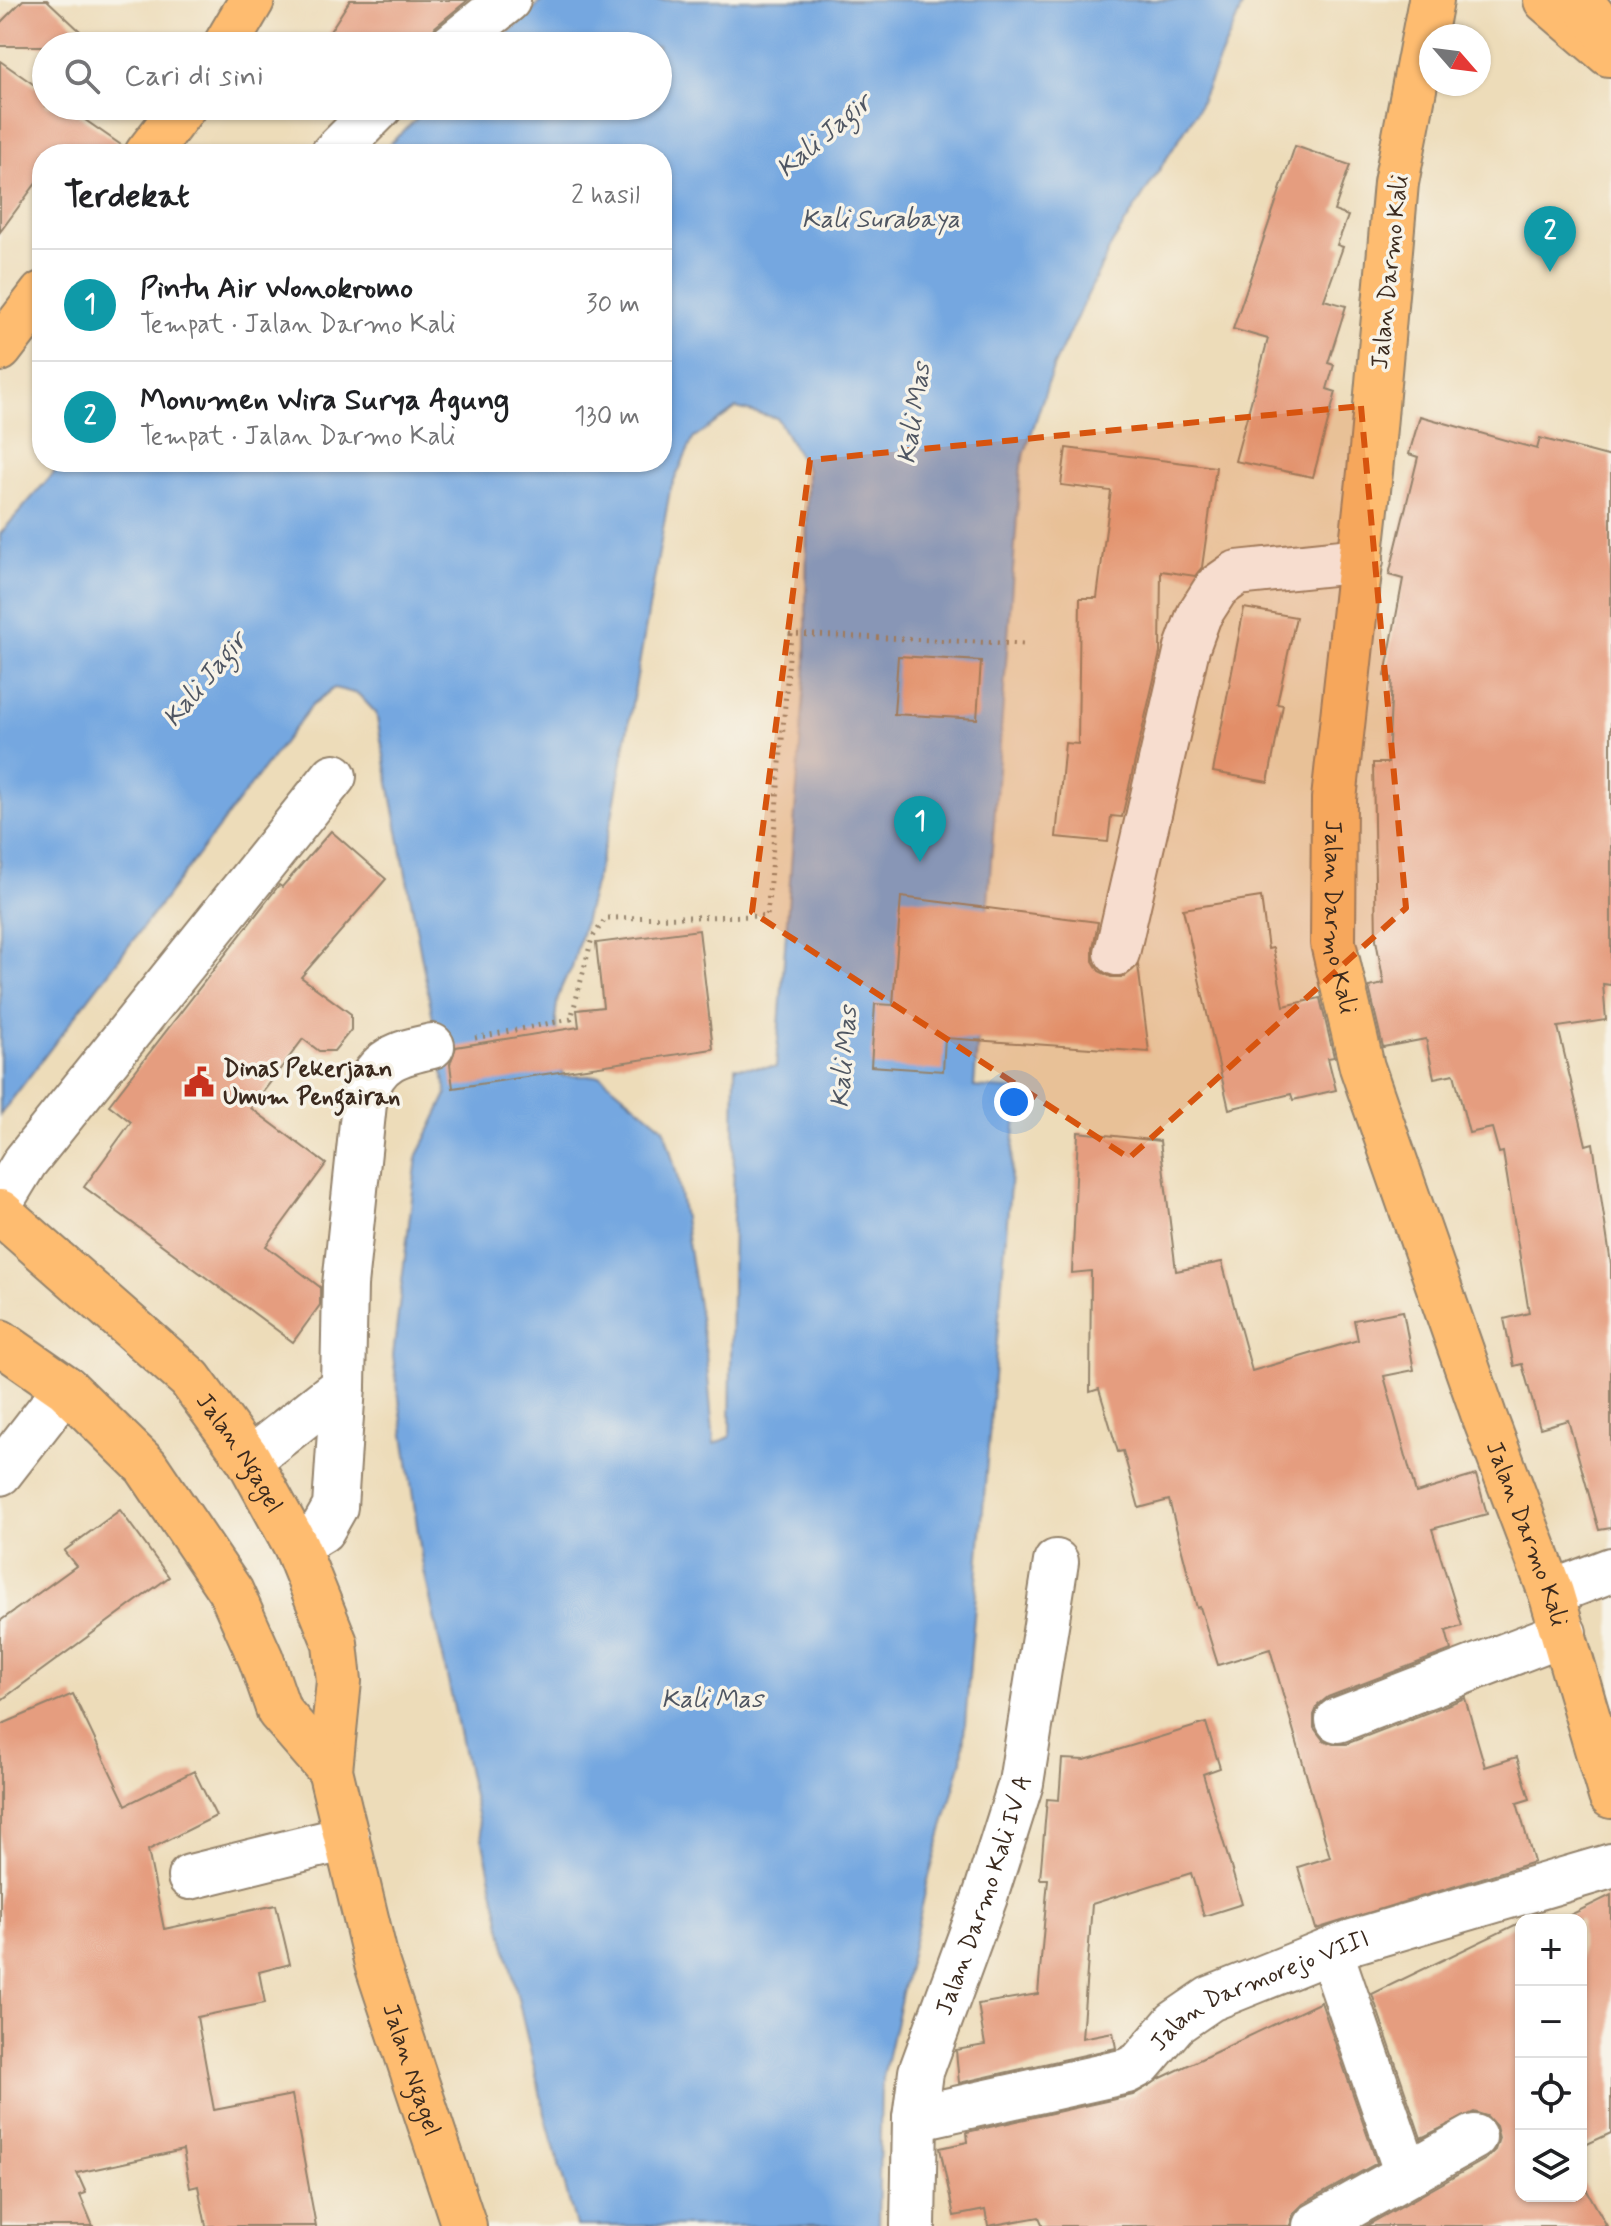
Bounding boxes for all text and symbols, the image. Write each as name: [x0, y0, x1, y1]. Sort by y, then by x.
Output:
north arrow: [1419, 24, 1491, 96]
search box: [32, 32, 672, 120]
icon: search: [60, 54, 104, 98]
text: Cari di sini: [124, 57, 264, 96]
water label: Kali Jagir: [770, 85, 883, 188]
street label: Jalan Darmo Kali: [1365, 173, 1416, 371]
text: Terdekat: [64, 174, 190, 219]
text: 2 hasil: [571, 179, 640, 213]
water label: Kali Surabaya: [802, 203, 960, 237]
pin: 2: [1524, 206, 1576, 272]
text: Pintu Air Wonokromo: [140, 269, 413, 308]
text: 1: [84, 288, 96, 322]
text: 30 m: [586, 288, 640, 322]
text: Tempat · Jalan Darmo Kali: [140, 308, 456, 342]
water label: Kali Mas: [890, 358, 940, 466]
text: Monumen Wira Surya Agung: [140, 381, 509, 420]
text: 2: [84, 400, 96, 434]
text: 130 m: [574, 400, 640, 434]
text: Tempat · Jalan Darmo Kali: [140, 420, 456, 454]
water label: Kali Jagir: [156, 623, 260, 737]
pin: 1: [894, 796, 946, 862]
street label: Jalan Darmo Kali: [1316, 820, 1363, 1017]
water label: Kali Mas: [824, 1003, 867, 1109]
place label: Dinas Pekerjaan Umum Pengairan: [223, 1054, 400, 1116]
public building icon: Dinas Pekerjaan Umum Pengairan: [182, 1065, 216, 1099]
your location: [994, 1082, 1034, 1122]
street label: Jalan Ngagel: [188, 1387, 289, 1519]
street label: Jalan Darmo Kali: [1478, 1437, 1574, 1630]
water label: Kali Mas: [661, 1683, 765, 1717]
street label: Jalan Darmo Kali IV A: [929, 1773, 1039, 2020]
map controls: [1515, 1914, 1587, 2202]
button: +: [1515, 1914, 1587, 1986]
street label: Jalan Darmorejo VIII: [1144, 1924, 1373, 2058]
button: −: [1515, 1986, 1587, 2058]
street label: Jalan Ngagel: [374, 2000, 447, 2140]
button: locate: [1515, 2058, 1587, 2130]
button: layers: [1515, 2130, 1587, 2202]

